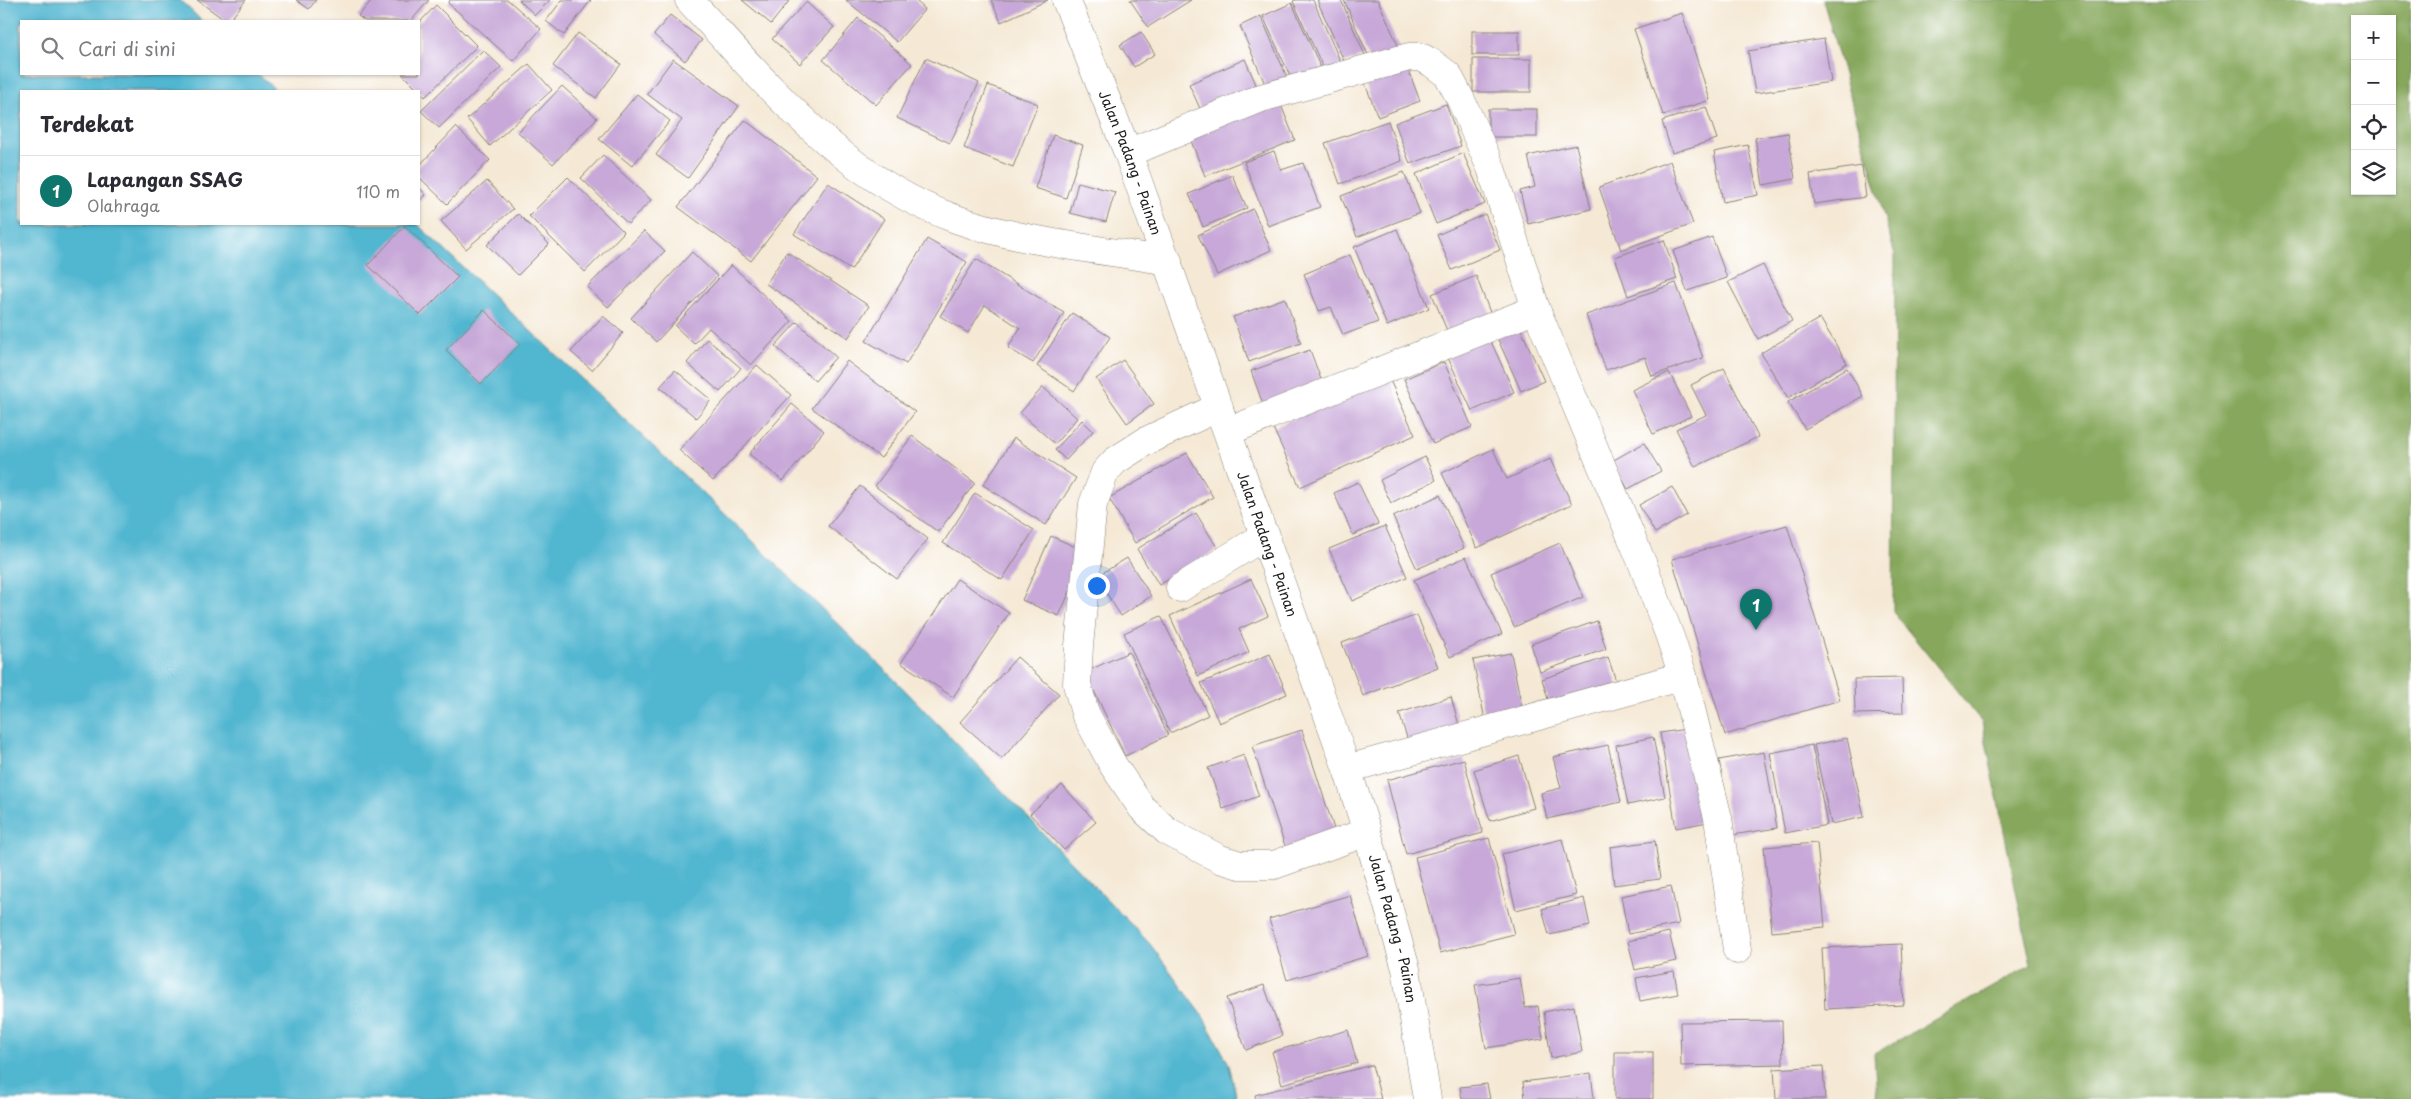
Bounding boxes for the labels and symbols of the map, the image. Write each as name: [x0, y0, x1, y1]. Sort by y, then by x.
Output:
street label: Jalan Padang - Painan: [1094, 87, 1167, 238]
street label: Jalan Padang - Painan: [1232, 468, 1303, 619]
your location: [1084, 573, 1110, 599]
pin: 1: [1740, 589, 1772, 630]
street label: Jalan Padang - Painan: [1364, 852, 1422, 1004]

